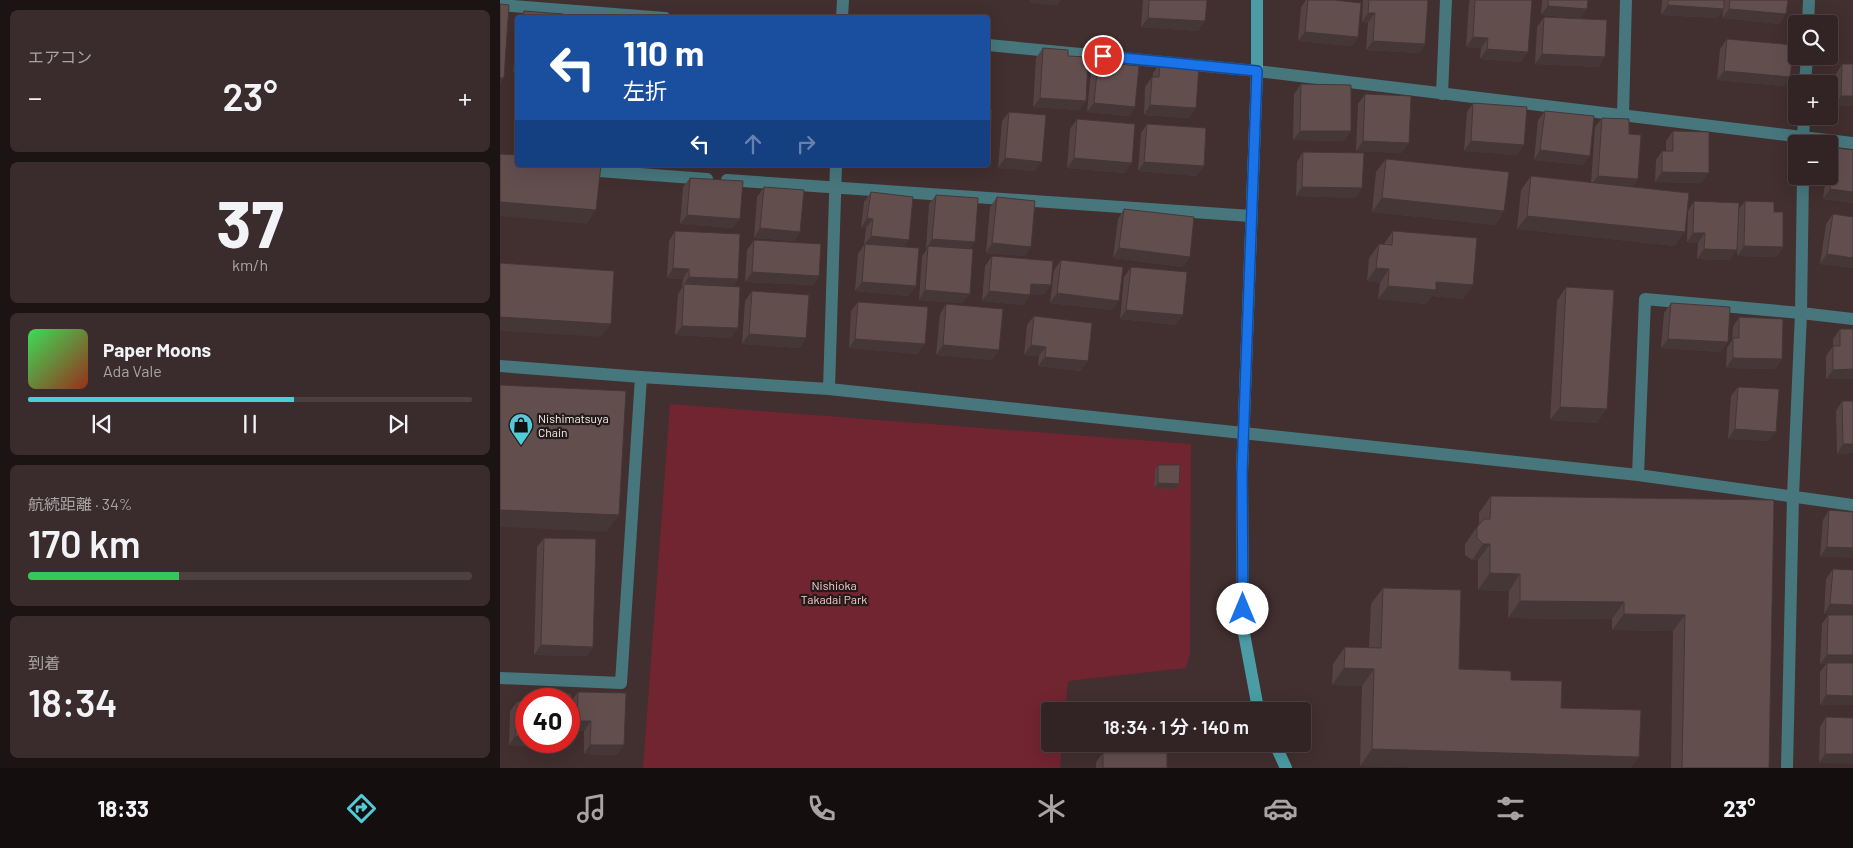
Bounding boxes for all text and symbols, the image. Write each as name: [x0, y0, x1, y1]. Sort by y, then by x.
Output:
map controls: [1788, 15, 1838, 185]
button: search: [1788, 15, 1838, 65]
text: 110 m: [623, 31, 704, 73]
icon: left: [540, 35, 605, 100]
pin: [1082, 35, 1124, 77]
icon: arrive: [1089, 42, 1117, 70]
text: エアコン: [28, 47, 92, 66]
text: 23°: [222, 73, 278, 119]
button: +: [1788, 75, 1838, 125]
text: 左折: [623, 77, 667, 103]
text: −: [28, 80, 42, 114]
text: +: [458, 80, 472, 114]
icon: left: [686, 130, 714, 158]
icon: ahead: [739, 130, 767, 158]
icon: right: [792, 130, 820, 158]
button: −: [1788, 135, 1838, 185]
text: 37: [216, 183, 284, 261]
text: km/h: [232, 255, 268, 274]
text: Paper Moons: [103, 338, 211, 361]
text: Ada Vale: [103, 361, 162, 380]
icon: previous: [88, 410, 116, 438]
icon: pause: [236, 410, 264, 438]
icon: next: [384, 410, 412, 438]
place label: Nishimatsuya Chain: [538, 411, 609, 439]
shop icon: Nishimatsuya Chain: [508, 412, 534, 446]
text: 航続距離 · 34%: [28, 494, 132, 513]
text: 170 km: [28, 520, 140, 566]
park label: Nishioka Takadai Park: [801, 578, 867, 606]
position arrow: [1216, 582, 1268, 634]
text: 到着: [28, 653, 60, 672]
text: 18:34: [28, 679, 118, 725]
speed limit sign: 40: [515, 688, 580, 753]
text: 18:34 · 1 分 · 140 m: [1103, 715, 1249, 738]
icon: directions: [344, 791, 379, 826]
icon: music: [574, 791, 609, 826]
icon: phone: [804, 791, 839, 826]
icon: climate: [1034, 791, 1069, 826]
icon: car: [1263, 791, 1298, 826]
icon: filters: [1493, 791, 1528, 826]
text: 18:33: [97, 795, 149, 821]
text: 23°: [1723, 795, 1755, 821]

